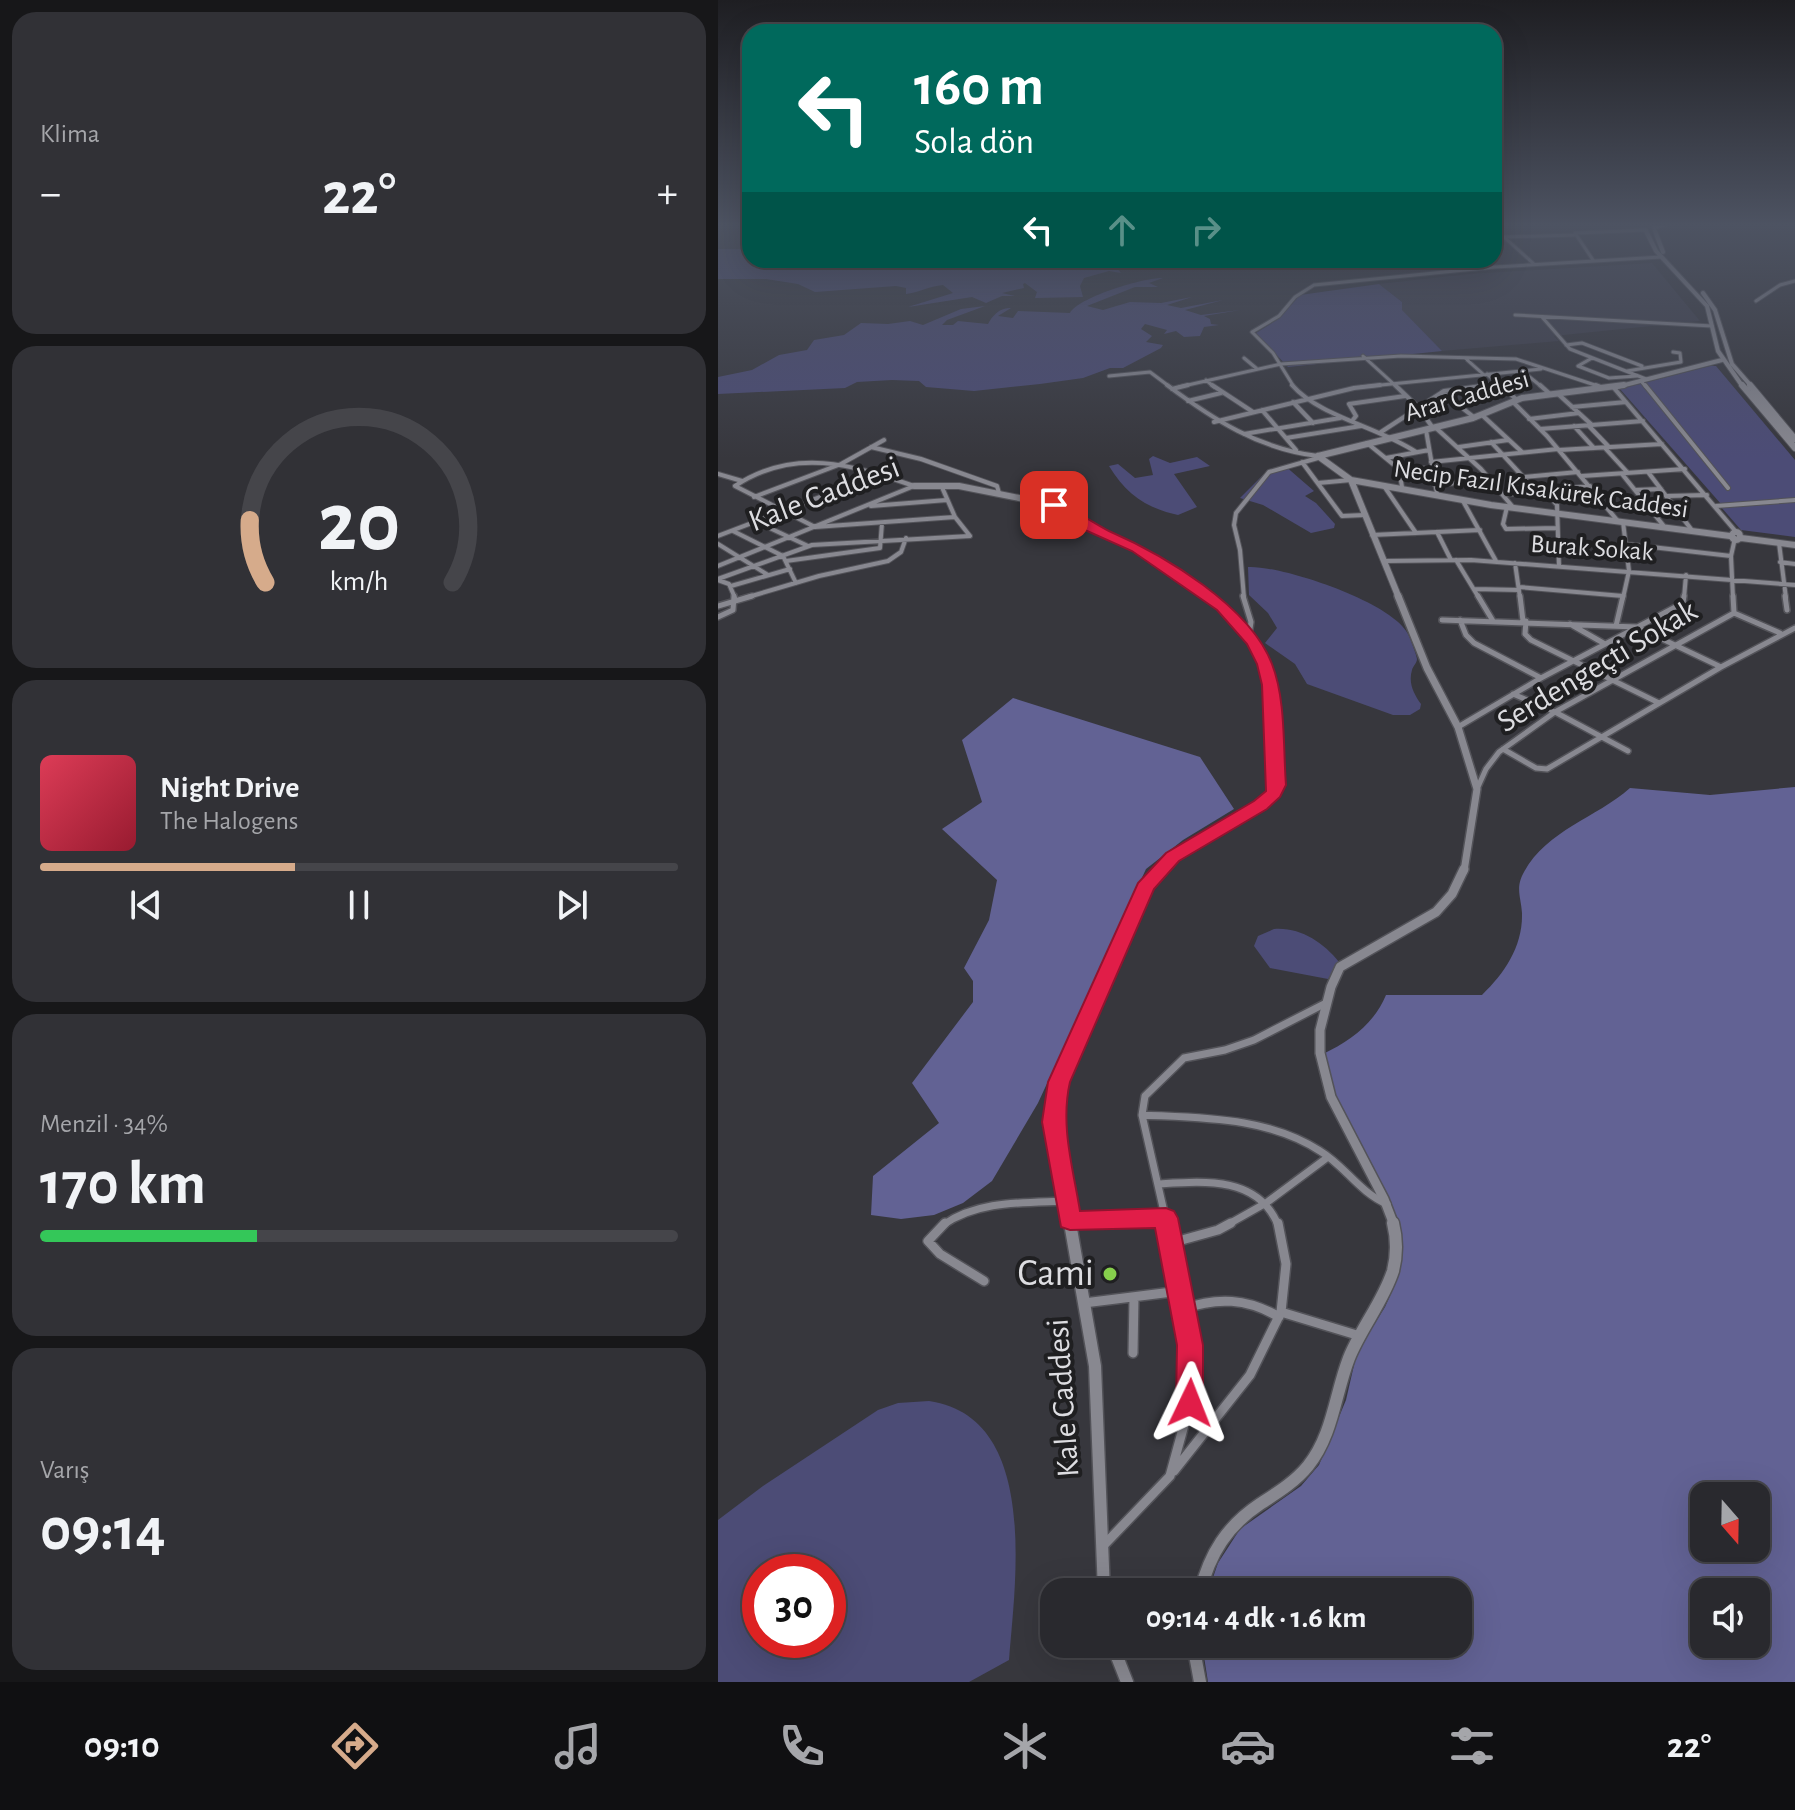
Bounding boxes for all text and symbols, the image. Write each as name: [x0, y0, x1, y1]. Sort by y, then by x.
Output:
icon: left: [782, 56, 886, 160]
text: 160 m: [914, 59, 1044, 115]
text: Klima: [40, 121, 100, 147]
text: Sola dön: [914, 124, 1034, 160]
text: 22°: [322, 165, 396, 225]
text: −: [40, 172, 61, 216]
text: +: [657, 172, 678, 216]
icon: left: [1016, 208, 1060, 252]
icon: ahead: [1100, 208, 1144, 252]
icon: right: [1184, 208, 1228, 252]
street label: Arar Caddesi: [1402, 366, 1532, 426]
street label: Kale Caddesi: [744, 451, 904, 537]
street label: Necip Fazıl Kısakürek Caddesi: [1392, 455, 1690, 523]
pin: [1020, 471, 1088, 539]
text: 20: [318, 482, 400, 566]
icon: arrive: [1032, 483, 1076, 527]
street label: Burak Sokak: [1530, 531, 1654, 565]
text: km/h: [330, 567, 388, 596]
street label: Serdengeçti Sokak: [1492, 594, 1703, 738]
text: Night Drive: [160, 773, 299, 803]
text: The Halogens: [160, 808, 298, 834]
icon: previous: [124, 883, 168, 927]
icon: pause: [337, 883, 381, 927]
icon: next: [550, 883, 594, 927]
text: Menzil · 34%: [40, 1111, 168, 1137]
text: 170 km: [40, 1155, 206, 1215]
place label: Cami: [1017, 1255, 1094, 1293]
marker: Cami: [1101, 1265, 1119, 1283]
street label: Kale Caddesi: [1042, 1318, 1084, 1478]
position arrow: [1148, 1361, 1232, 1445]
text: Varış: [40, 1457, 89, 1483]
north arrow: [1690, 1482, 1770, 1562]
map controls: [1690, 1482, 1770, 1658]
text: 09:14: [40, 1501, 166, 1561]
speed limit sign: 30: [742, 1554, 846, 1658]
button: sound: [1690, 1578, 1770, 1658]
text: 09:14 · 4 dk · 1.6 km: [1146, 1603, 1366, 1633]
icon: directions: [327, 1718, 383, 1774]
icon: music: [550, 1718, 606, 1774]
icon: phone: [774, 1718, 830, 1774]
icon: climate: [997, 1718, 1053, 1774]
icon: car: [1220, 1718, 1276, 1774]
icon: filters: [1444, 1718, 1500, 1774]
text: 09:10: [84, 1728, 160, 1764]
text: 22°: [1667, 1728, 1711, 1764]

